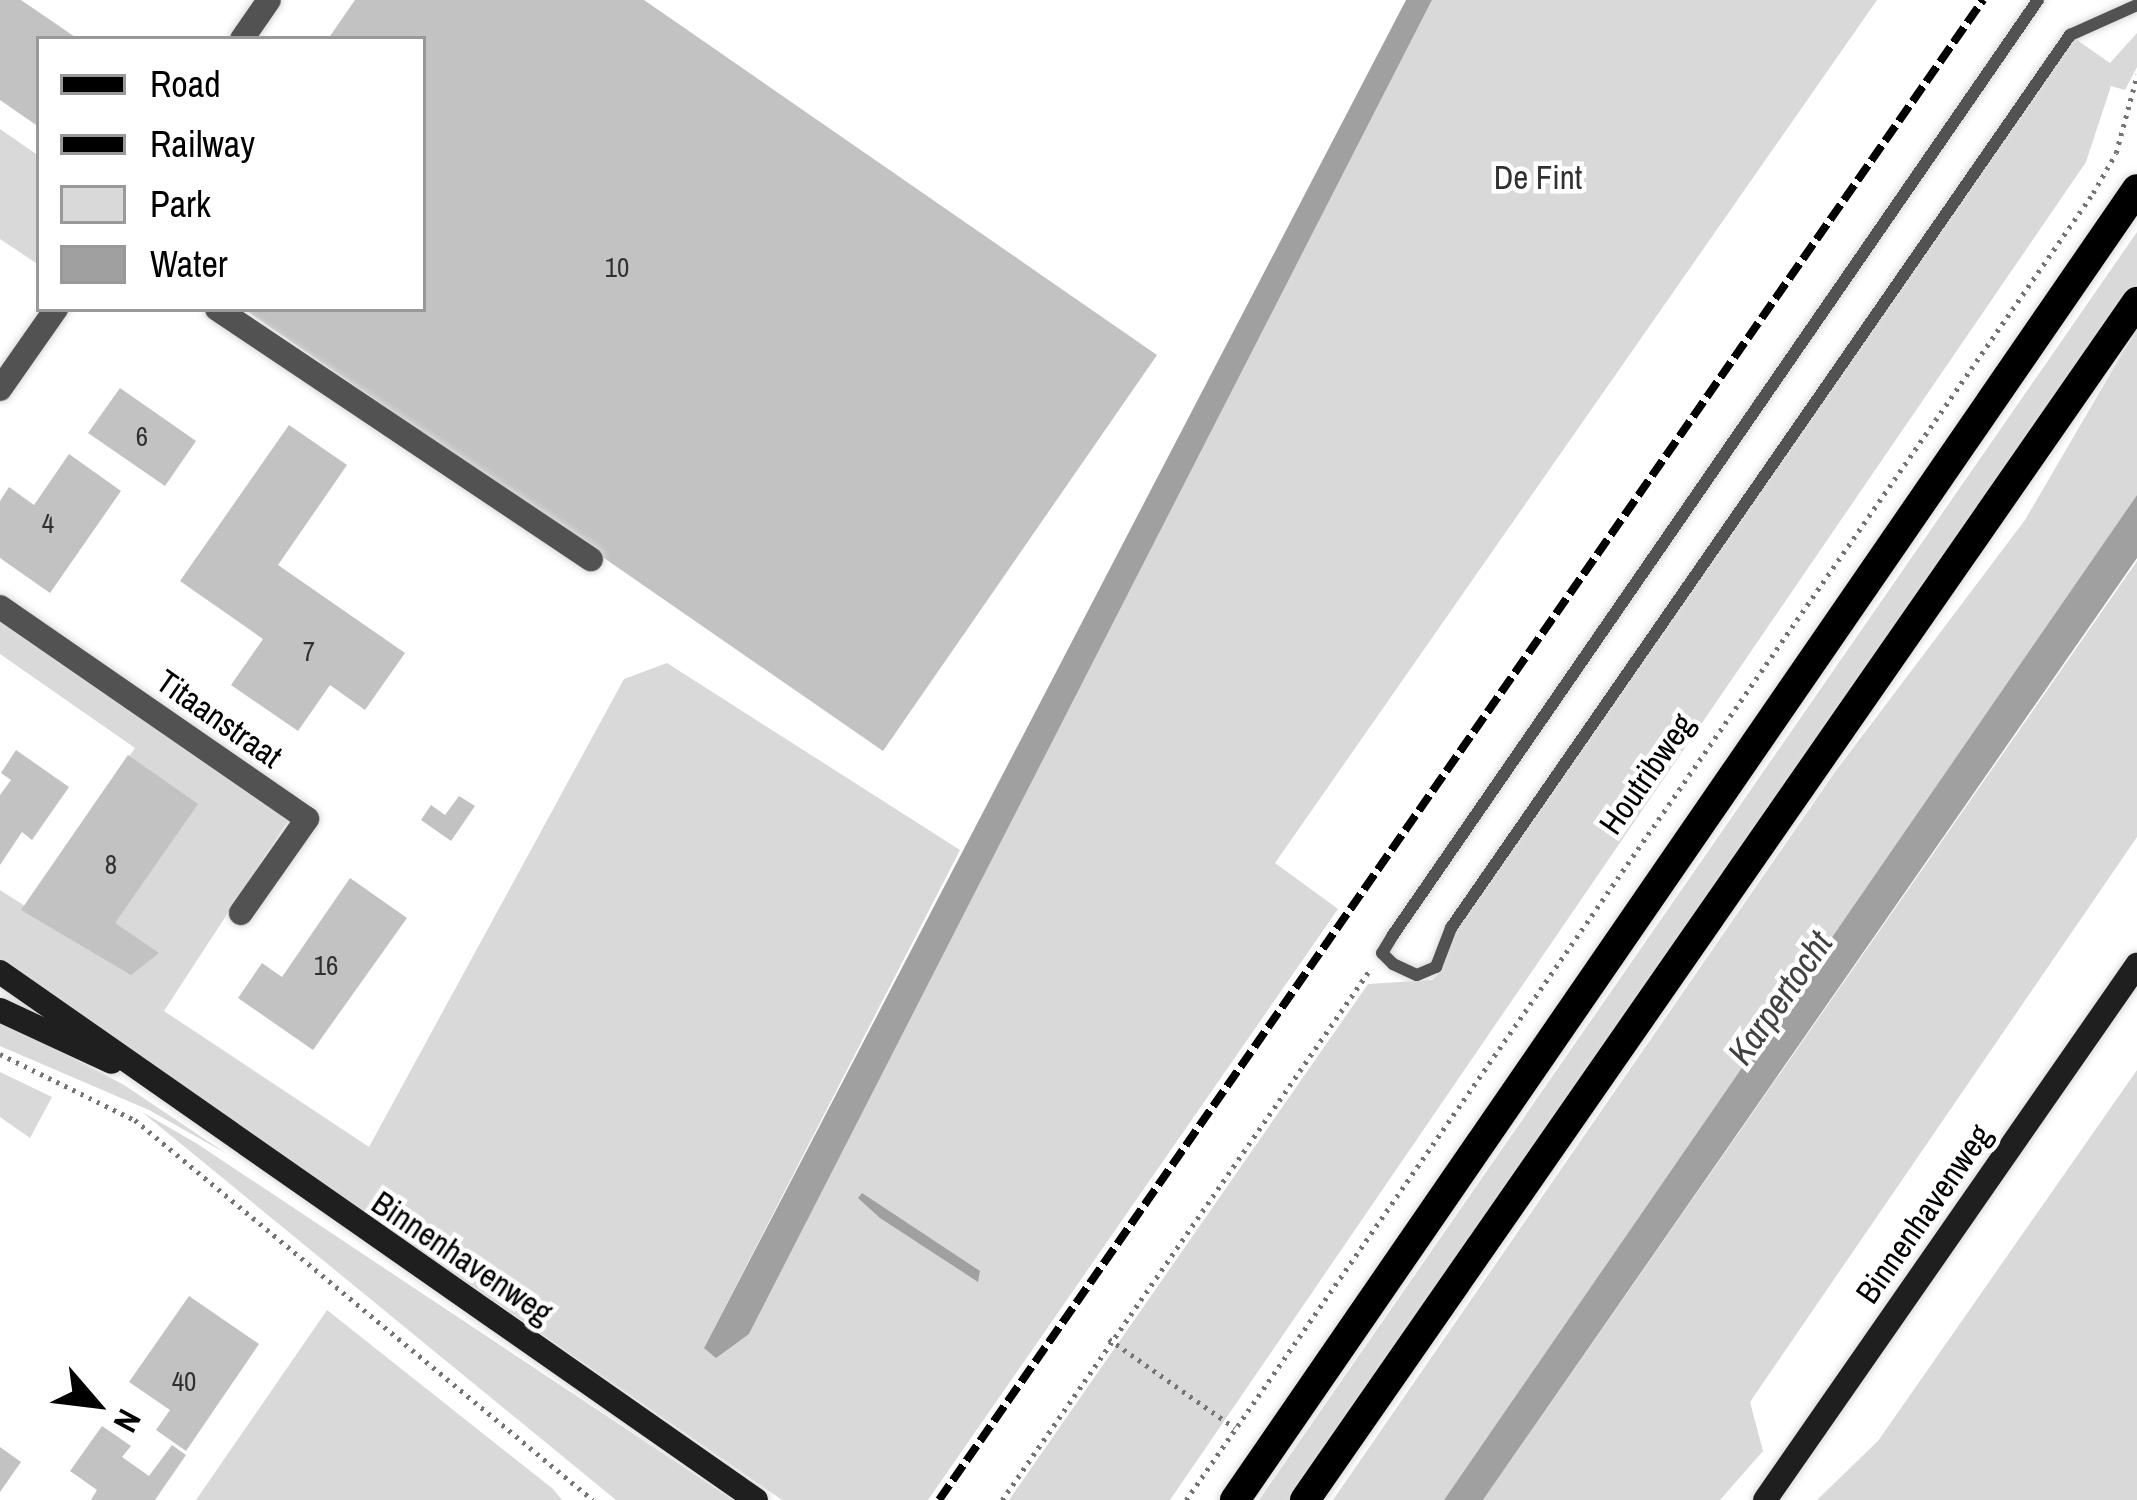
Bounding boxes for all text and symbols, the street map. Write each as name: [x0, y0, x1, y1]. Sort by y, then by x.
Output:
legend: [36, 36, 426, 312]
text: Road: [150, 60, 221, 108]
text: Railway: [150, 120, 255, 168]
park label: De Fint: [1494, 158, 1582, 198]
text: Park: [150, 180, 211, 228]
text: Water: [150, 240, 228, 288]
house number: 10: [605, 252, 629, 284]
house number: 6: [136, 421, 148, 453]
house number: 4: [42, 508, 54, 540]
house number: 7: [303, 636, 315, 668]
street label: Titaanstraat: [149, 662, 289, 776]
street label: Houtribweg: [1591, 706, 1703, 842]
house number: 8: [105, 849, 117, 881]
water label: Karpertocht: [1719, 923, 1841, 1073]
house number: 16: [314, 950, 338, 982]
street label: Binnenhavenweg: [1848, 1117, 2000, 1311]
street label: Binnenhavenweg: [364, 1183, 560, 1333]
north arrow: [36, 1344, 156, 1464]
house number: 40: [172, 1366, 196, 1398]
text: N: [104, 1402, 152, 1440]

